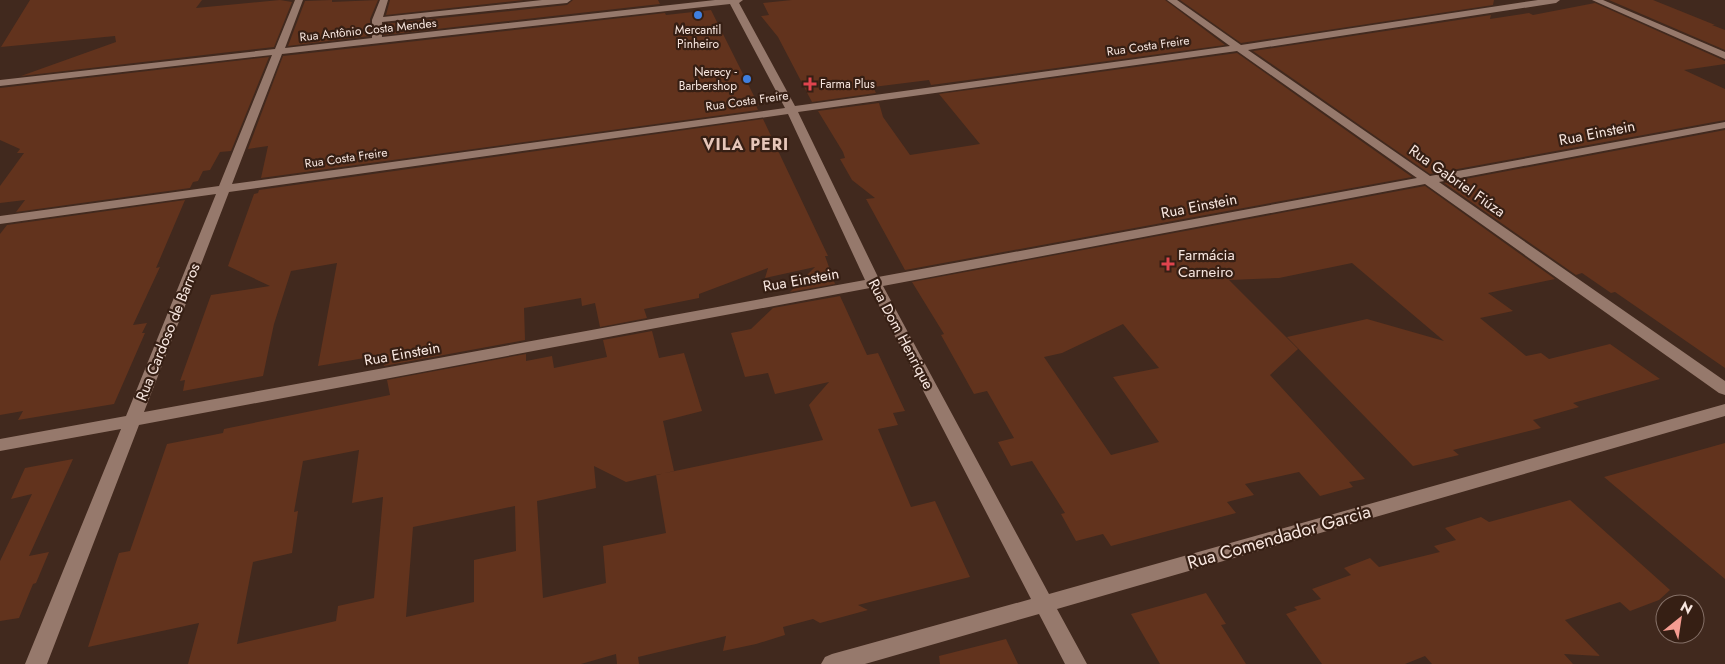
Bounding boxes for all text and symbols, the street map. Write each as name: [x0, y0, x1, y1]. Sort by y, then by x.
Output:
marker: Mercantil Pinheiro: [692, 9, 704, 21]
street label: Rua Antônio Costa Mendes: [299, 14, 437, 46]
place label: Mercantil Pinheiro: [675, 21, 721, 53]
street label: Rua Costa Freire: [1105, 31, 1191, 61]
place label: Nerecy - Barbershop: [679, 63, 737, 95]
marker: Nerecy - Barbershop: [741, 73, 753, 85]
place label: Farma Plus: [820, 75, 875, 93]
marker: Farma Plus: [804, 78, 816, 90]
street label: Rua Costa Freire: [704, 86, 790, 116]
street label: Rua Einstein: [1557, 115, 1637, 151]
district label: VILA PERI: [702, 133, 789, 156]
street label: Rua Gabriel Fiúza: [1404, 139, 1510, 223]
street label: Rua Costa Freire: [303, 143, 389, 173]
street label: Rua Einstein: [1159, 188, 1239, 224]
place label: Farmácia Carneiro: [1178, 244, 1235, 283]
marker: Farmácia Carneiro: [1162, 258, 1174, 270]
street label: Rua Cardoso de Barros: [130, 260, 206, 404]
street label: Rua Einstein: [761, 262, 841, 298]
street label: Rua Dom Henrique: [863, 275, 940, 393]
street label: Rua Einstein: [362, 336, 442, 372]
street label: Rua Comendador Garcia: [1184, 498, 1374, 576]
north arrow: [1655, 594, 1705, 644]
text: N: [1677, 596, 1696, 619]

